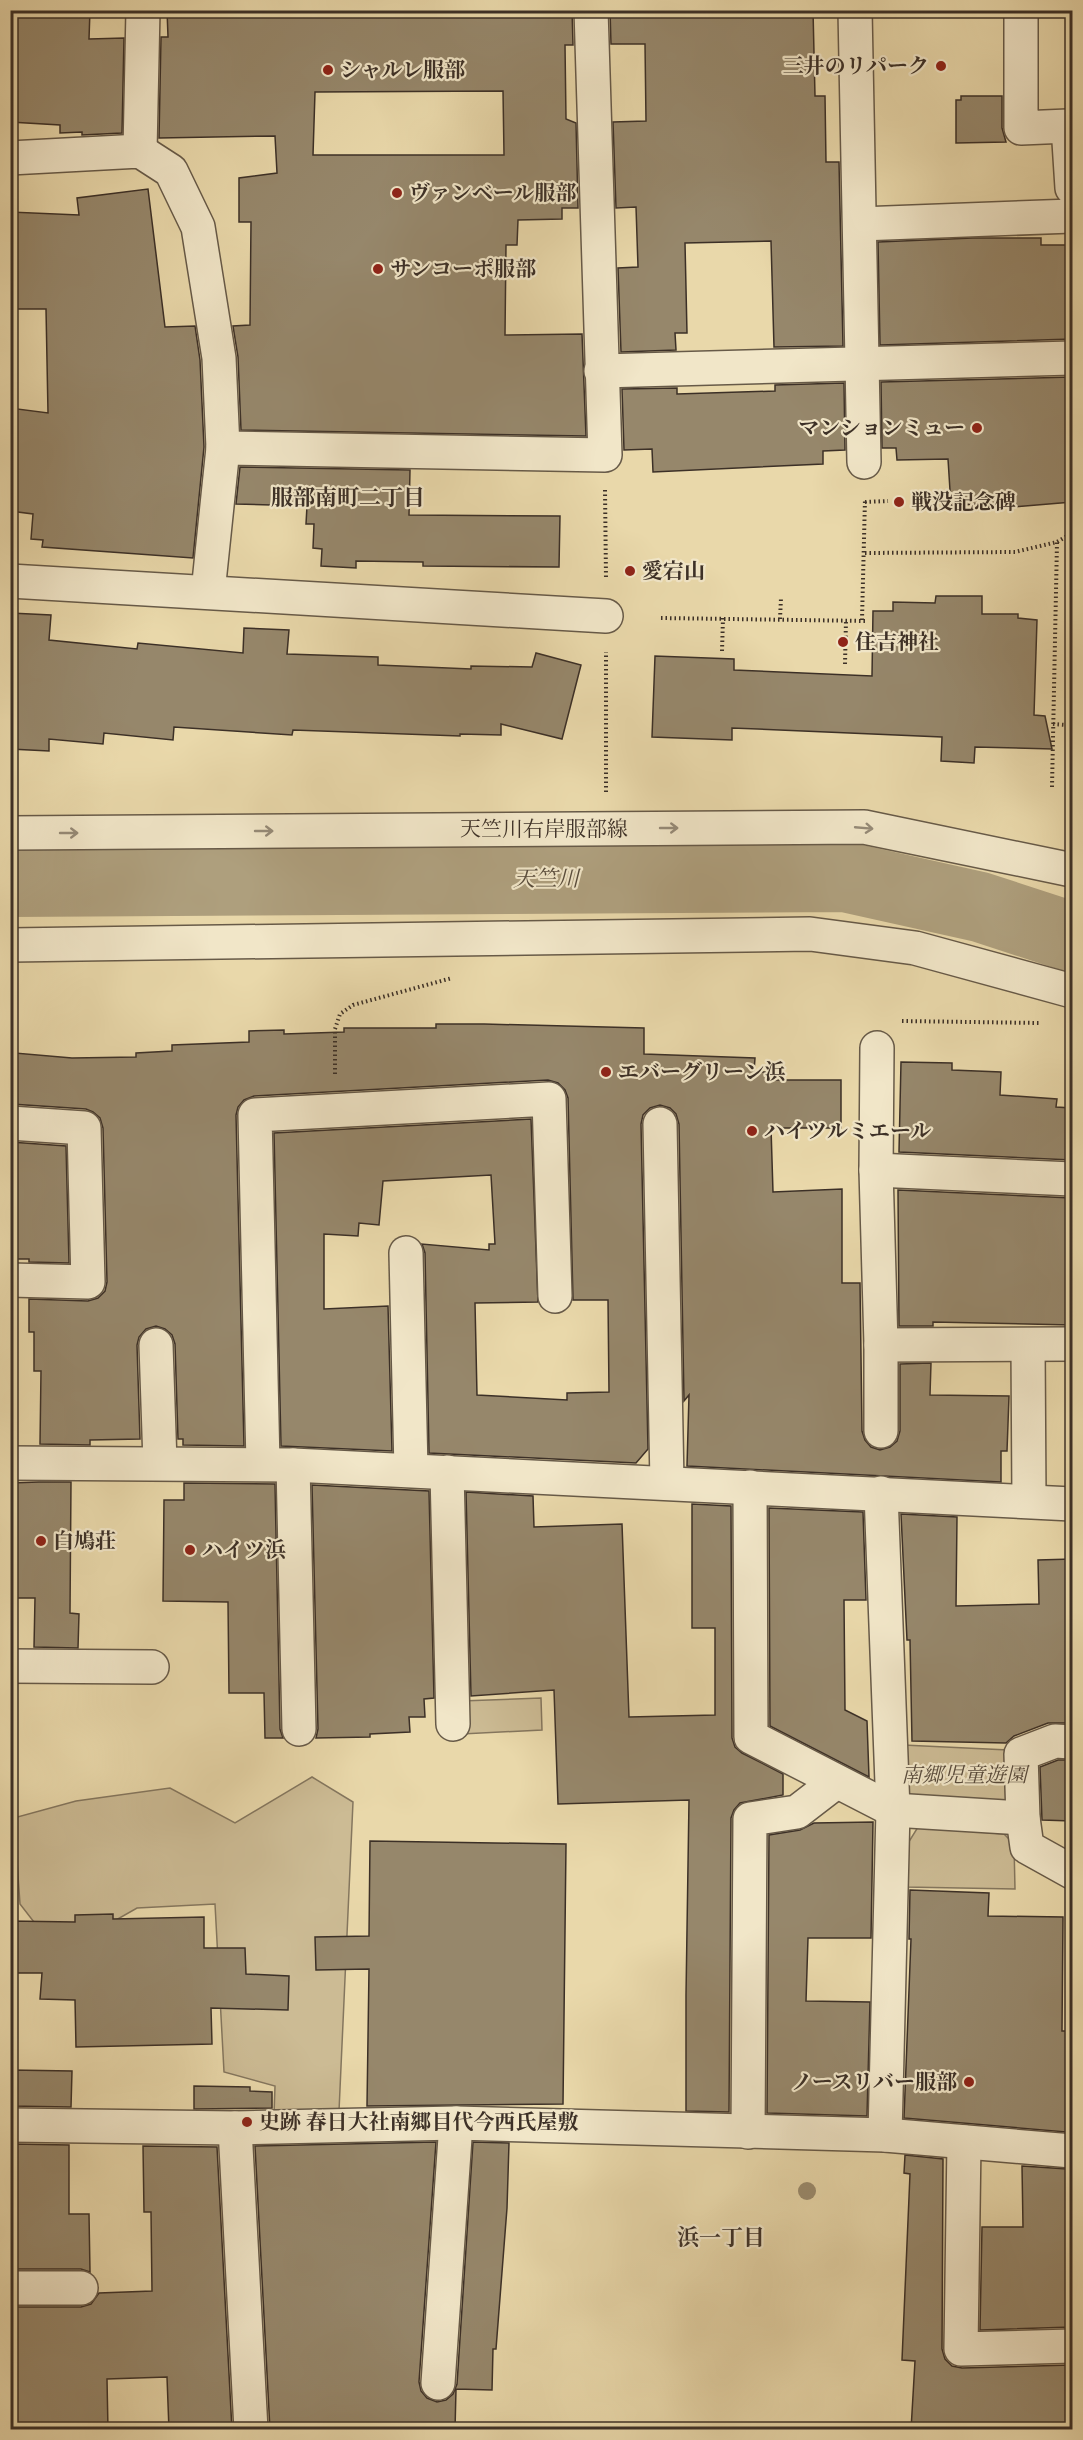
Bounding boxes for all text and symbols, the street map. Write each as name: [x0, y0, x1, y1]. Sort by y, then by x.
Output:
place label: 三井のリパーク: [783, 53, 929, 83]
place label: シャルレ服部: [340, 57, 465, 87]
marker: 三井のリパーク: [934, 59, 948, 73]
marker: シャルレ服部: [321, 63, 335, 77]
place label: ヴァンベール服部: [409, 180, 576, 210]
marker: ヴァンベール服部: [390, 186, 404, 200]
place label: サンコーポ服部: [390, 256, 536, 286]
marker: サンコーポ服部: [371, 262, 385, 276]
place label: マンションミュー: [798, 415, 965, 445]
marker: マンションミュー: [970, 421, 984, 435]
district label: 服部南町二丁目: [271, 484, 425, 516]
place label: 戦没記念碑: [911, 489, 1016, 519]
marker: 戦没記念碑: [892, 495, 906, 509]
place label: 愛宕山: [642, 558, 705, 588]
marker: 愛宕山: [623, 564, 637, 578]
place label: 住吉神社: [855, 629, 939, 659]
marker: 住吉神社: [836, 635, 850, 649]
street label: 天竺川右岸服部線: [460, 816, 628, 846]
one-way arrow: [658, 822, 678, 834]
one-way arrow: [853, 823, 873, 834]
one-way arrow: [253, 825, 273, 837]
one-way arrow: [58, 827, 78, 839]
water label: 天竺川: [513, 865, 581, 897]
place label: エバーグリーン浜: [618, 1059, 786, 1089]
marker: エバーグリーン浜: [599, 1065, 613, 1079]
place label: ハイツルミエール: [764, 1118, 932, 1148]
marker: ハイツルミエール: [745, 1124, 759, 1138]
place label: 白鳩荘: [53, 1528, 116, 1558]
marker: 白鳩荘: [34, 1534, 48, 1548]
place label: ハイツ浜: [202, 1537, 286, 1567]
marker: ハイツ浜: [183, 1543, 197, 1557]
park label: 南郷児童遊園: [901, 1762, 1030, 1792]
place label: ノースリバー服部: [791, 2069, 957, 2099]
marker: ノースリバー服部: [962, 2075, 976, 2089]
place label: 史跡 春日大社南郷目代今西氏屋敷: [259, 2109, 578, 2139]
marker: 史跡 春日大社南郷目代今西氏屋敷: [240, 2115, 254, 2129]
district label: 浜一丁目: [677, 2224, 765, 2256]

